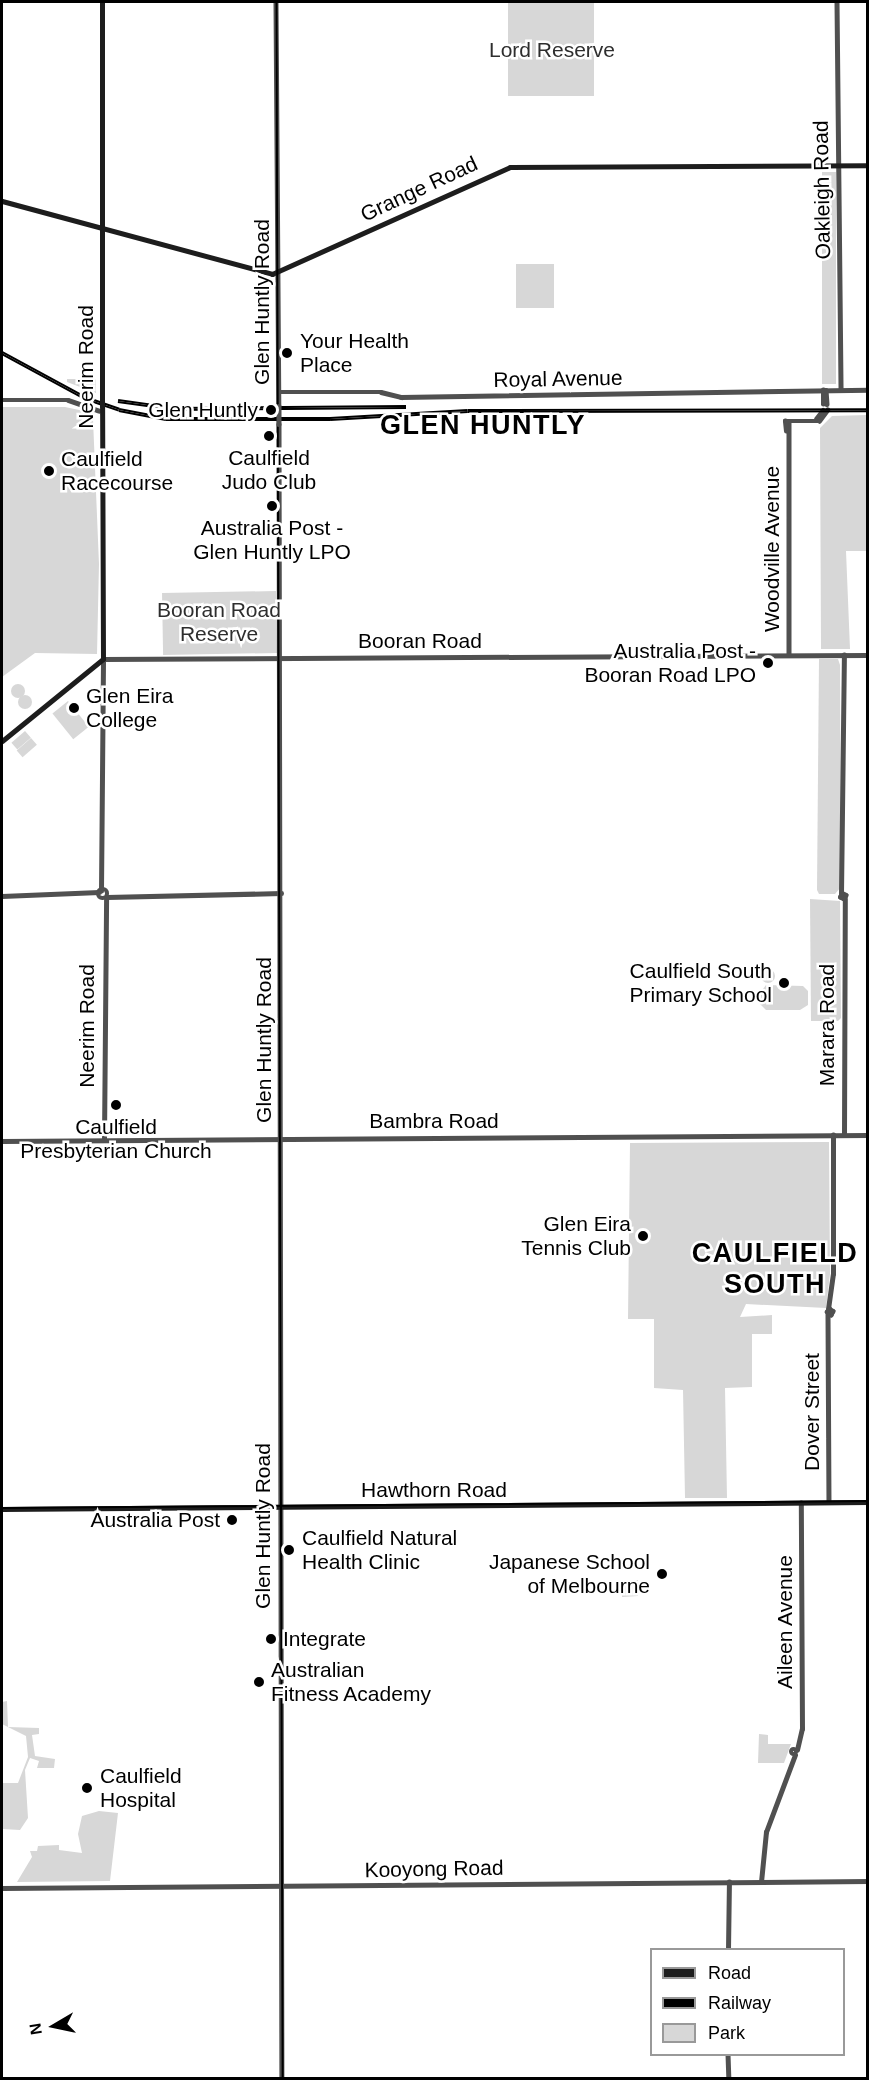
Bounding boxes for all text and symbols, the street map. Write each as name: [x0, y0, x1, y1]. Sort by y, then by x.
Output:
park label: Lord Reserve: [489, 37, 615, 63]
street label: Oakleigh Road: [808, 120, 836, 260]
street label: Grange Road: [357, 151, 481, 227]
street label: Glen Huntly Road: [249, 219, 275, 385]
street label: Neerim Road: [73, 305, 99, 429]
place label: Your Health Place: [300, 328, 409, 378]
marker: Your Health Place: [278, 344, 296, 362]
street label: Royal Avenue: [493, 365, 623, 393]
place label: Glen Huntly: [148, 397, 258, 423]
marker: Glen Huntly: [262, 401, 280, 419]
district label: GLEN HUNTLY: [380, 410, 586, 442]
marker: Caulfield Judo Club: [262, 429, 276, 443]
place label: Caulfield Judo Club: [222, 445, 316, 495]
place label: Caulfield Racecourse: [61, 446, 173, 496]
marker: Caulfield Racecourse: [42, 464, 56, 478]
street label: Woodville Avenue: [759, 465, 785, 633]
marker: Australia Post - Glen Huntly LPO: [265, 499, 279, 513]
place label: Australia Post - Glen Huntly LPO: [193, 515, 351, 565]
park label: Booran Road Reserve: [157, 597, 281, 647]
street label: Booran Road: [358, 628, 482, 654]
place label: Australia Post - Booran Road LPO: [584, 638, 756, 688]
marker: Australia Post - Booran Road LPO: [761, 656, 775, 670]
place label: Glen Eira College: [86, 683, 174, 733]
marker: Glen Eira College: [67, 701, 81, 715]
street label: Glen Huntly Road: [251, 957, 277, 1123]
place label: Caulfield South Primary School: [630, 958, 772, 1008]
street label: Neerim Road: [74, 964, 100, 1088]
street label: Marara Road: [814, 964, 840, 1086]
marker: Caulfield South Primary School: [777, 976, 791, 990]
marker: Caulfield Presbyterian Church: [109, 1098, 123, 1112]
street label: Bambra Road: [369, 1108, 499, 1134]
place label: Caulfield Presbyterian Church: [20, 1114, 212, 1164]
place label: Glen Eira Tennis Club: [521, 1211, 631, 1261]
marker: Glen Eira Tennis Club: [636, 1229, 650, 1243]
district label: CAULFIELD SOUTH: [692, 1237, 858, 1300]
street label: Dover Street: [799, 1353, 825, 1471]
street label: Glen Huntly Road: [250, 1443, 276, 1609]
street label: Hawthorn Road: [361, 1477, 507, 1503]
place label: Australia Post: [90, 1507, 220, 1533]
marker: Australia Post: [225, 1513, 239, 1527]
place label: Caulfield Natural Health Clinic: [302, 1525, 457, 1575]
marker: Caulfield Natural Health Clinic: [280, 1541, 298, 1559]
place label: Japanese School of Melbourne: [489, 1549, 650, 1599]
street label: Aileen Avenue: [772, 1554, 798, 1690]
marker: Japanese School of Melbourne: [655, 1567, 669, 1581]
place label: Integrate: [283, 1626, 366, 1652]
marker: Integrate: [264, 1632, 278, 1646]
place label: Australian Fitness Academy: [271, 1657, 432, 1707]
marker: Australian Fitness Academy: [252, 1675, 266, 1689]
place label: Caulfield Hospital: [100, 1763, 182, 1813]
marker: Caulfield Hospital: [78, 1779, 96, 1797]
street label: Kooyong Road: [364, 1855, 504, 1883]
legend: [650, 1948, 845, 2056]
text: Road: [708, 1963, 751, 1983]
text: Railway: [708, 1993, 771, 2013]
north arrow: [24, 1996, 84, 2056]
text: N: [26, 2022, 45, 2036]
text: Park: [708, 2023, 745, 2043]

